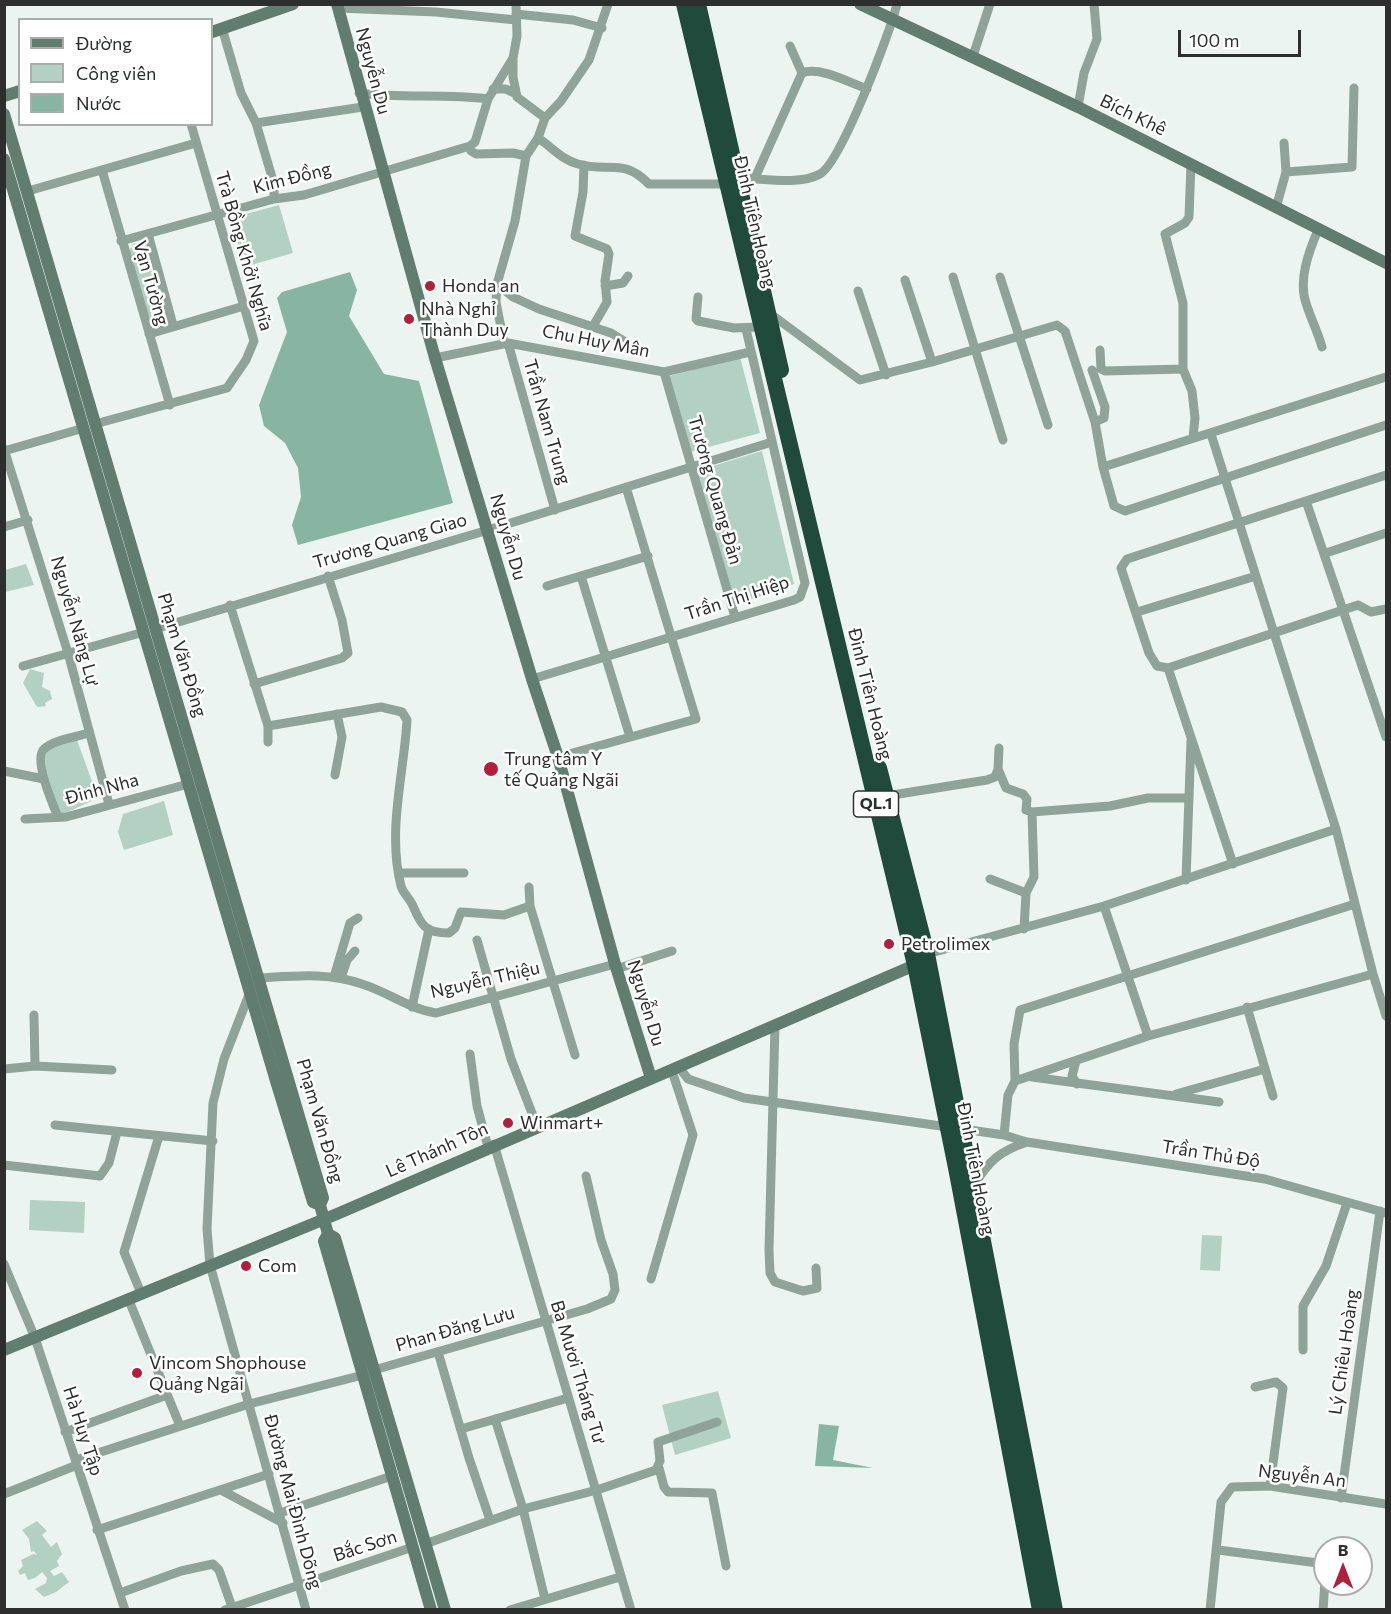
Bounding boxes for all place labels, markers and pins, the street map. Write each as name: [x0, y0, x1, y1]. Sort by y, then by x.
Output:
place label: Honda an: [442, 275, 520, 297]
marker: Honda an: [423, 279, 437, 293]
place label: Nhà Nghỉ Thành Duy: [421, 298, 509, 340]
marker: Nhà Nghỉ Thành Duy: [402, 312, 416, 326]
place label: Trung tâm Y tế Quảng Ngãi: [504, 748, 619, 790]
marker: Trung tâm Y tế Quảng Ngãi: [482, 760, 500, 778]
place label: Petrolimex: [901, 933, 990, 955]
marker: Petrolimex: [882, 937, 896, 951]
place label: Winmart+: [520, 1112, 604, 1134]
marker: Winmart+: [501, 1116, 515, 1130]
place label: Com: [258, 1255, 297, 1277]
marker: Com: [239, 1259, 253, 1273]
place label: Vincom Shophouse Quảng Ngãi: [149, 1352, 306, 1394]
marker: Vincom Shophouse Quảng Ngãi: [130, 1366, 144, 1380]

